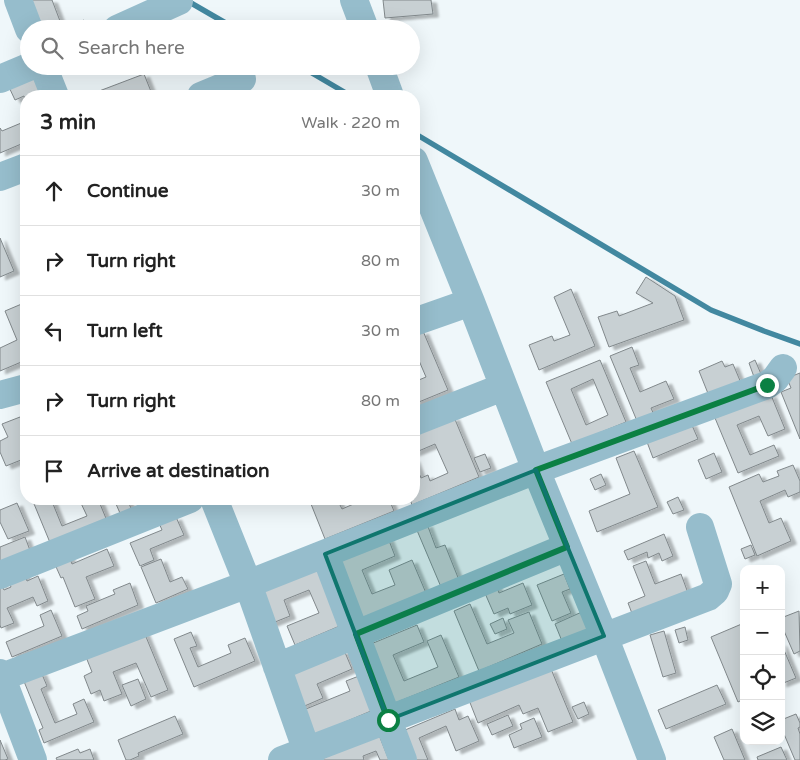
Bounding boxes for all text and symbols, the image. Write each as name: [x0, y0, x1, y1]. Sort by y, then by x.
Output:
search box: [20, 20, 420, 75]
icon: search: [38, 34, 66, 62]
text: Search here: [78, 37, 185, 59]
text: 3 min: [40, 110, 96, 135]
text: Walk · 220 m: [301, 113, 400, 133]
icon: ahead: [40, 177, 68, 205]
text: Continue: [87, 180, 169, 202]
text: 30 m: [361, 181, 400, 201]
icon: right: [40, 247, 68, 275]
text: Turn right: [87, 250, 175, 272]
text: 80 m: [361, 251, 400, 271]
icon: left: [40, 317, 68, 345]
text: Turn left: [87, 320, 163, 342]
text: 30 m: [361, 321, 400, 341]
route end: [756, 374, 779, 397]
icon: right: [40, 387, 68, 415]
text: Turn right: [87, 390, 175, 412]
text: 80 m: [361, 391, 400, 411]
icon: arrive: [40, 457, 68, 485]
text: Arrive at destination: [87, 460, 270, 482]
map controls: [740, 565, 785, 745]
button: +: [740, 565, 785, 610]
button: −: [740, 610, 785, 655]
button: locate: [740, 655, 785, 700]
button: layers: [740, 700, 785, 745]
route start: [377, 709, 400, 732]

